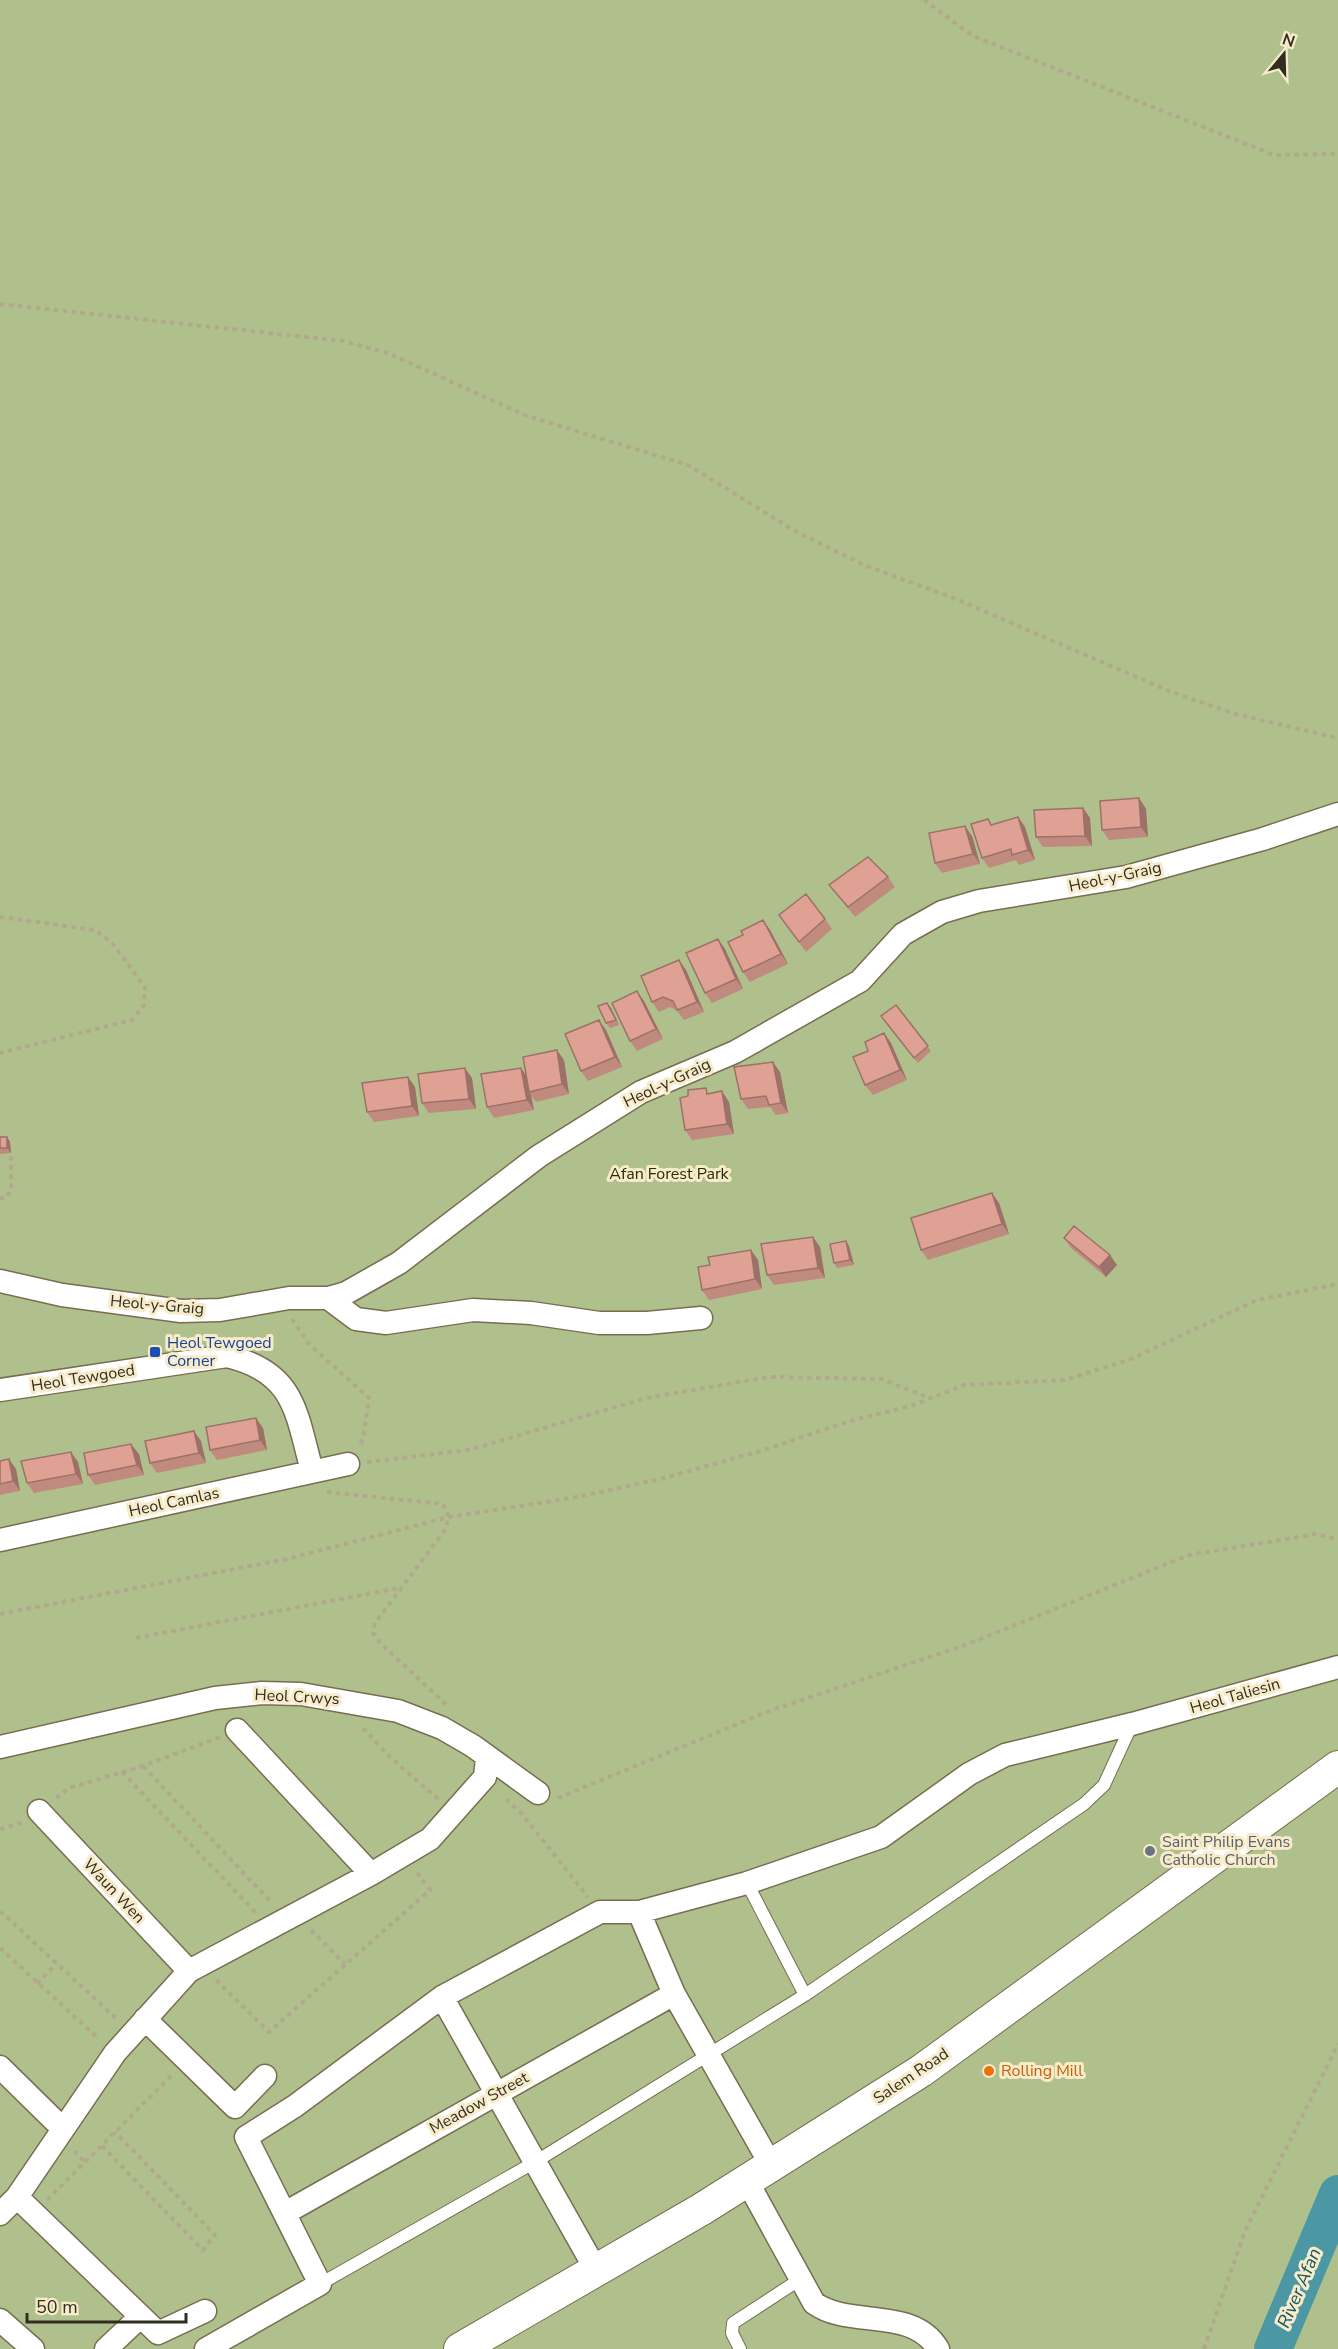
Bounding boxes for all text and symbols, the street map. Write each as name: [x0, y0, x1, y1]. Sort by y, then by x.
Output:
north arrow: [1254, 24, 1314, 84]
text: N: [1279, 28, 1298, 53]
street label: Heol-y-Graig: [1067, 856, 1163, 898]
street label: Heol-y-Graig: [620, 1053, 714, 1113]
park label: Afan Forest Park: [609, 1163, 730, 1185]
street label: Heol-y-Graig: [109, 1290, 205, 1320]
place label: Heol Tewgoed Corner: [167, 1332, 272, 1372]
marker: Heol Tewgoed Corner: [148, 1345, 162, 1359]
street label: Heol Tewgoed: [30, 1359, 136, 1397]
street label: Heol Camlas: [127, 1482, 221, 1522]
street label: Heol Taliesin: [1187, 1673, 1283, 1719]
street label: Heol Crwys: [254, 1684, 340, 1710]
place label: Saint Philip Evans Catholic Church: [1162, 1831, 1290, 1871]
marker: Saint Philip Evans Catholic Church: [1143, 1844, 1157, 1858]
street label: Waun Wen: [78, 1854, 150, 1928]
street label: Salem Road: [869, 2043, 953, 2109]
place label: Rolling Mill: [1001, 2060, 1083, 2082]
marker: Rolling Mill: [982, 2064, 996, 2078]
street label: Meadow Street: [426, 2067, 533, 2139]
water label: River Afan: [1271, 2244, 1327, 2332]
scale bar: [27, 2286, 186, 2324]
text: 50 m: [36, 2295, 78, 2319]

